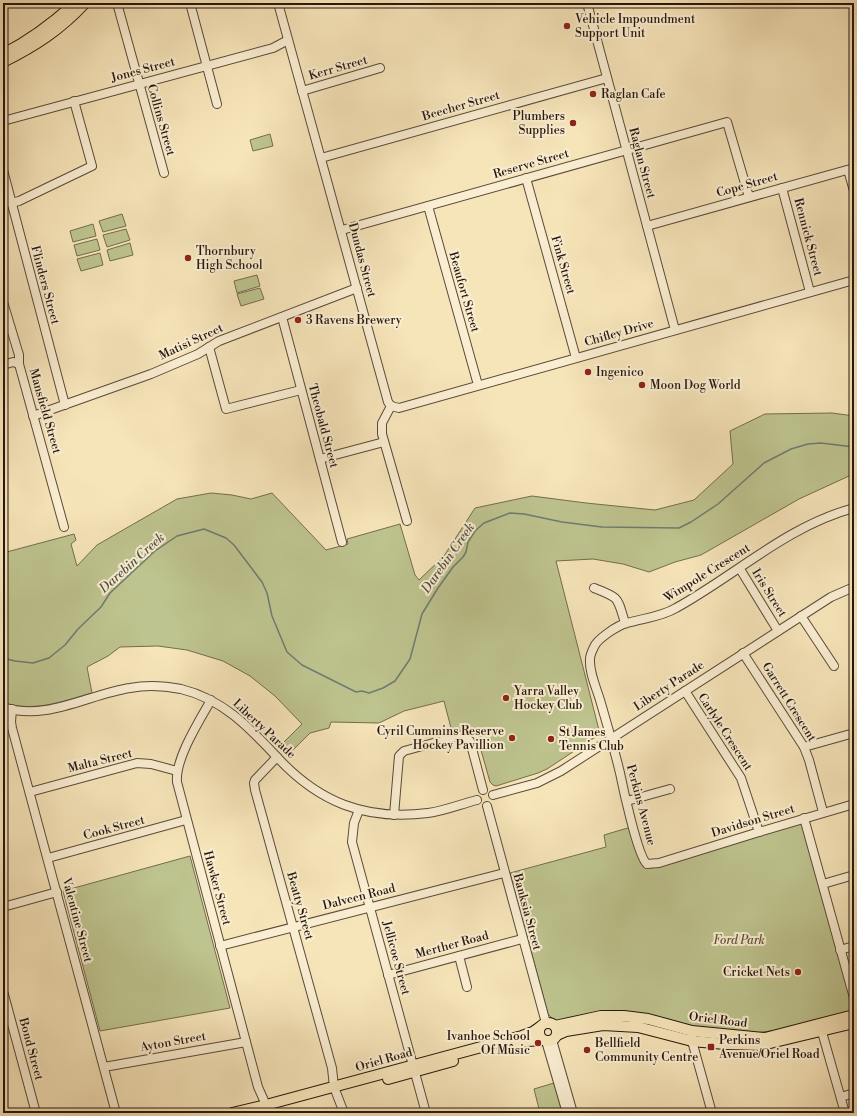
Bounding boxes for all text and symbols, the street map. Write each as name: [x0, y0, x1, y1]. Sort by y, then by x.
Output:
place label: Vehicle Impoundment Support Unit: [574, 12, 696, 41]
marker: Vehicle Impoundment Support Unit: [562, 21, 572, 31]
street label: Kerr Street: [307, 52, 370, 84]
street label: Jones Street: [108, 54, 177, 86]
street label: Collins Street: [144, 83, 179, 158]
place label: Raglan Cafe: [601, 87, 666, 102]
street label: Beecher Street: [420, 88, 502, 125]
marker: Raglan Cafe: [588, 89, 598, 99]
place label: Plumbers Supplies: [513, 109, 565, 138]
marker: Plumbers Supplies: [568, 118, 578, 128]
street label: Raglan Street: [625, 126, 659, 201]
street label: Reserve Street: [491, 146, 571, 182]
street label: Cope Street: [715, 169, 780, 201]
street label: Rennick Street: [790, 196, 826, 278]
street label: Dundas Street: [345, 221, 379, 300]
street label: Fink Street: [547, 234, 579, 297]
street label: Flinders Street: [27, 244, 63, 327]
place label: Thornbury High School: [196, 244, 263, 273]
street label: Beaufort Street: [445, 249, 483, 335]
marker: Thornbury High School: [183, 253, 193, 263]
place label: 3 Ravens Brewery: [306, 313, 402, 328]
marker: 3 Ravens Brewery: [293, 315, 303, 325]
street label: Chifley Drive: [583, 316, 655, 350]
street label: Matisi Street: [156, 320, 226, 363]
place label: Ingenico: [596, 365, 644, 380]
street label: Mansfield Street: [26, 367, 65, 456]
marker: Ingenico: [583, 367, 593, 377]
place label: Moon Dog World: [650, 378, 741, 393]
marker: Moon Dog World: [637, 380, 647, 390]
street label: Theobald Street: [305, 382, 342, 470]
water label: Darebin Creek: [417, 520, 478, 597]
water label: Darebin Creek: [95, 529, 168, 597]
street label: Wimpole Crescent: [660, 540, 754, 606]
street label: Iris Street: [748, 566, 790, 621]
street label: Liberty Parade: [631, 658, 707, 714]
street label: Garrett Crescent: [759, 660, 820, 745]
place label: Yarra Valley Hockey Club: [513, 684, 583, 713]
street label: Carlyle Crescent: [694, 691, 756, 774]
marker: Yarra Valley Hockey Club: [501, 693, 511, 703]
street label: Liberty Parade: [229, 696, 299, 762]
place label: Cyril Cummins Reserve Hockey Pavillion: [377, 724, 504, 753]
place label: St James Tennis Club: [559, 725, 624, 754]
marker: Cyril Cummins Reserve Hockey Pavillion: [507, 733, 517, 743]
marker: St James Tennis Club: [546, 734, 556, 744]
street label: Malta Street: [66, 746, 134, 776]
street label: Perkins Avenue: [623, 763, 659, 847]
street label: Davidson Street: [710, 801, 797, 841]
street label: Cook Street: [82, 812, 147, 843]
street label: Hawker Street: [200, 849, 234, 928]
street label: Beatty Street: [283, 869, 317, 942]
street label: Banksia Street: [509, 871, 545, 953]
street label: Valentine Street: [58, 875, 96, 965]
street label: Dalveen Road: [321, 881, 397, 913]
street label: Jellicoe Street: [379, 918, 413, 997]
street label: Merther Road: [414, 928, 490, 962]
park label: Ford Park: [713, 933, 765, 948]
place label: Cricket Nets: [723, 965, 790, 980]
marker: Cricket Nets: [793, 967, 803, 977]
street label: Oriel Road: [688, 1009, 748, 1031]
street label: Bond Street: [15, 1015, 47, 1083]
street label: Ayton Street: [138, 1029, 208, 1055]
place label: Ivanhoe School Of Music: [447, 1029, 530, 1058]
place label: Perkins Avenue/Oriel Road: [718, 1033, 820, 1062]
place label: Bellfield Community Centre: [594, 1036, 698, 1065]
marker: Ivanhoe School Of Music: [533, 1038, 543, 1048]
marker: Perkins Avenue/Oriel Road: [706, 1042, 716, 1052]
street label: Oriel Road: [354, 1045, 414, 1075]
marker: Bellfield Community Centre: [582, 1045, 592, 1055]

